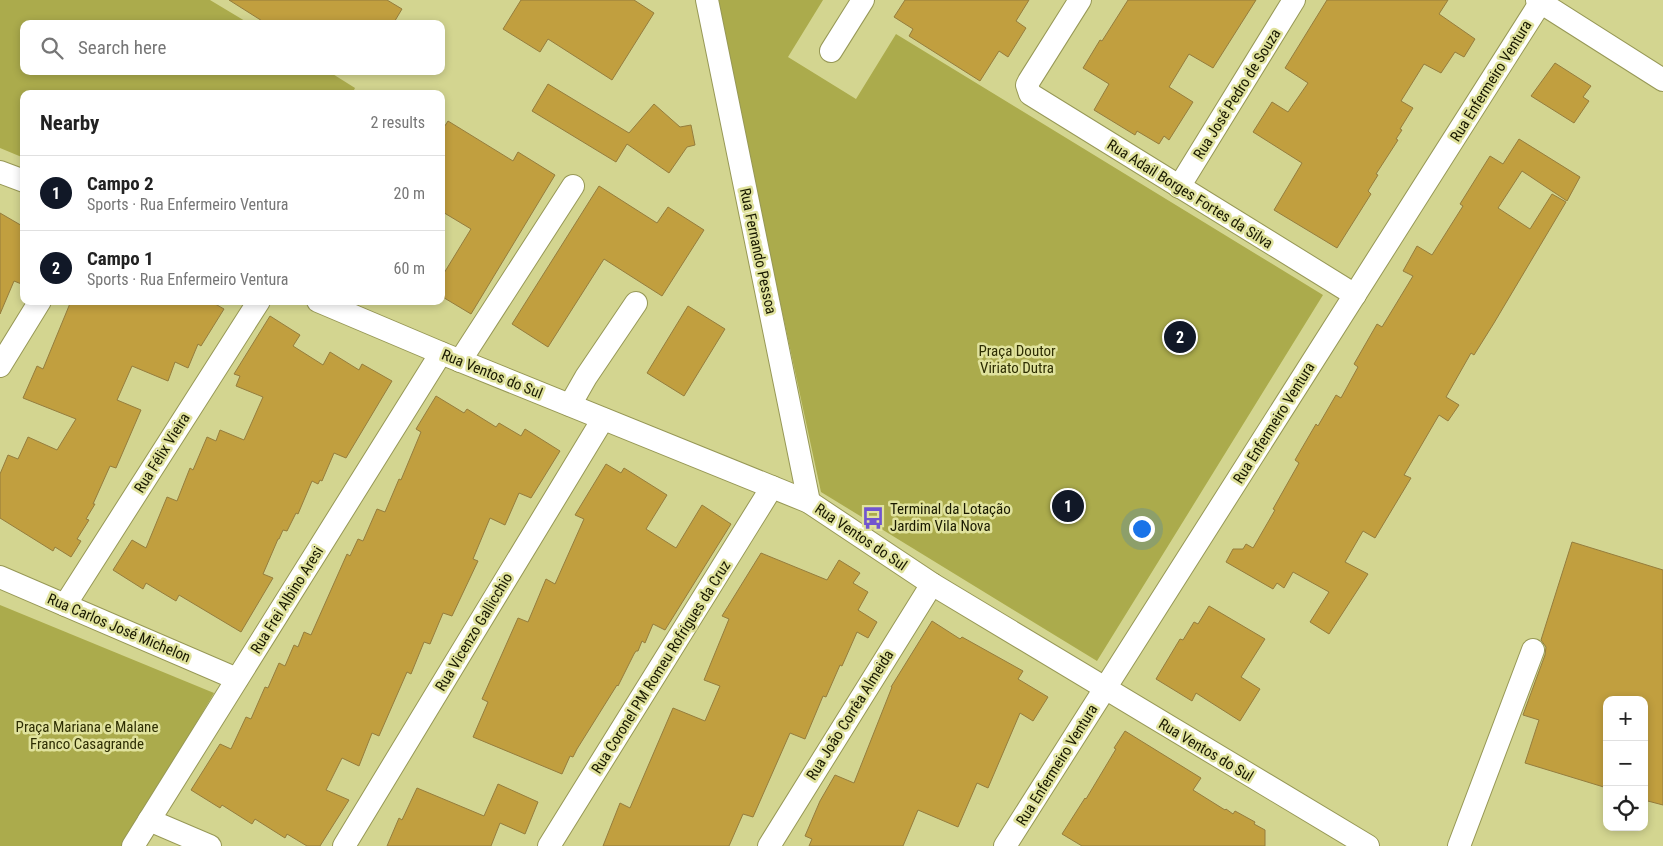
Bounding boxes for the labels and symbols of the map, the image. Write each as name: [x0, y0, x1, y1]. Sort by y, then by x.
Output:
street label: Rua Enfermeiro Ventura: [1446, 17, 1536, 145]
street label: Rua José Pedro de Souza: [1190, 26, 1284, 162]
street label: Rua Adail Borges Fortes da Silva: [1104, 136, 1276, 252]
street label: Rua Fernando Pessoa: [736, 186, 780, 316]
pin: 2: [1164, 318, 1196, 356]
park label: Praça Doutor Viriato Dutra: [978, 342, 1056, 377]
street label: Rua Ventos do Sul: [439, 346, 545, 402]
street label: Rua Enfermeiro Ventura: [1229, 359, 1319, 487]
street label: Rua Félix Vieira: [130, 410, 194, 496]
pin: 1: [1052, 487, 1084, 525]
street label: Rua Ventos do Sul: [812, 500, 910, 574]
place label: Terminal da Lotação Jardim Vila Nova: [890, 500, 1011, 535]
bus stop icon: Terminal da Lotação Jardim Vila Nova: [860, 505, 886, 531]
your location: [1129, 516, 1155, 542]
street label: Rua Frei Albino Aresi: [247, 543, 327, 657]
street label: Rua Coronel PM Romeu Rofrigues da Cruz: [588, 557, 734, 777]
street label: Rua Vicenzo Gallicchio: [432, 570, 516, 694]
street label: Rua Carlos José Michelon: [45, 590, 193, 666]
street label: Rua João Corrêa Almeida: [803, 647, 897, 783]
street label: Rua Enfermeiro Ventura: [1012, 701, 1102, 829]
street label: Rua Ventos do Sul: [1155, 715, 1257, 785]
park label: Praça Mariana e Malane Franco Casagrande: [16, 718, 158, 753]

